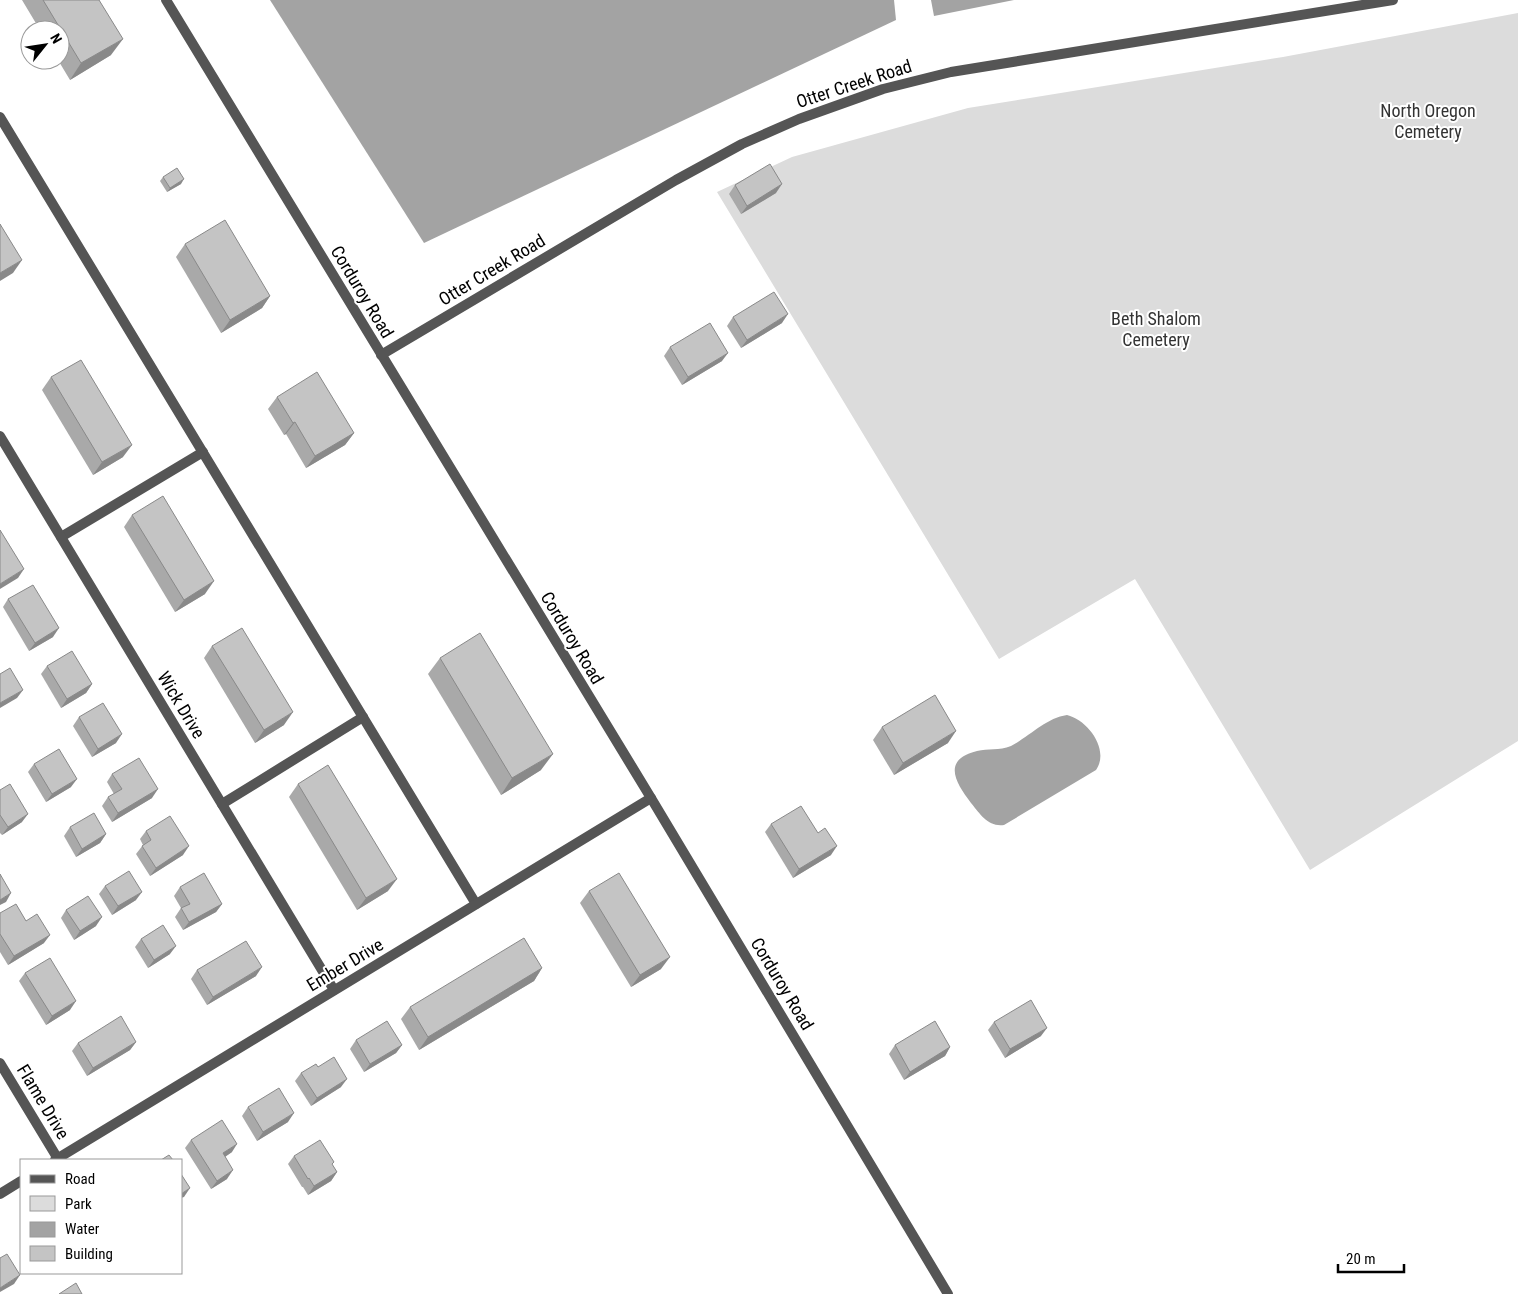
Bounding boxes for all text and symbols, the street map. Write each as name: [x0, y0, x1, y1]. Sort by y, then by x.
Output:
north arrow: [20, 20, 70, 70]
text: N: [47, 31, 65, 46]
street label: Otter Creek Road: [793, 55, 914, 112]
park label: North Oregon Cemetery: [1380, 100, 1476, 142]
street label: Otter Creek Road: [435, 230, 549, 310]
street label: Corduroy Road: [327, 242, 398, 342]
park label: Beth Shalom Cemetery: [1111, 308, 1201, 350]
street label: Corduroy Road: [537, 588, 608, 688]
street label: Wick Drive: [153, 667, 210, 742]
street label: Ember Drive: [303, 934, 387, 996]
street label: Corduroy Road: [747, 934, 818, 1034]
street label: Flame Drive: [13, 1061, 74, 1143]
legend: [20, 1159, 182, 1274]
text: Road: [65, 1170, 95, 1188]
text: Park: [65, 1195, 92, 1213]
text: Water: [65, 1220, 100, 1238]
scale bar: [1338, 1242, 1404, 1274]
text: Building: [65, 1245, 113, 1263]
text: 20 m: [1346, 1250, 1376, 1268]

